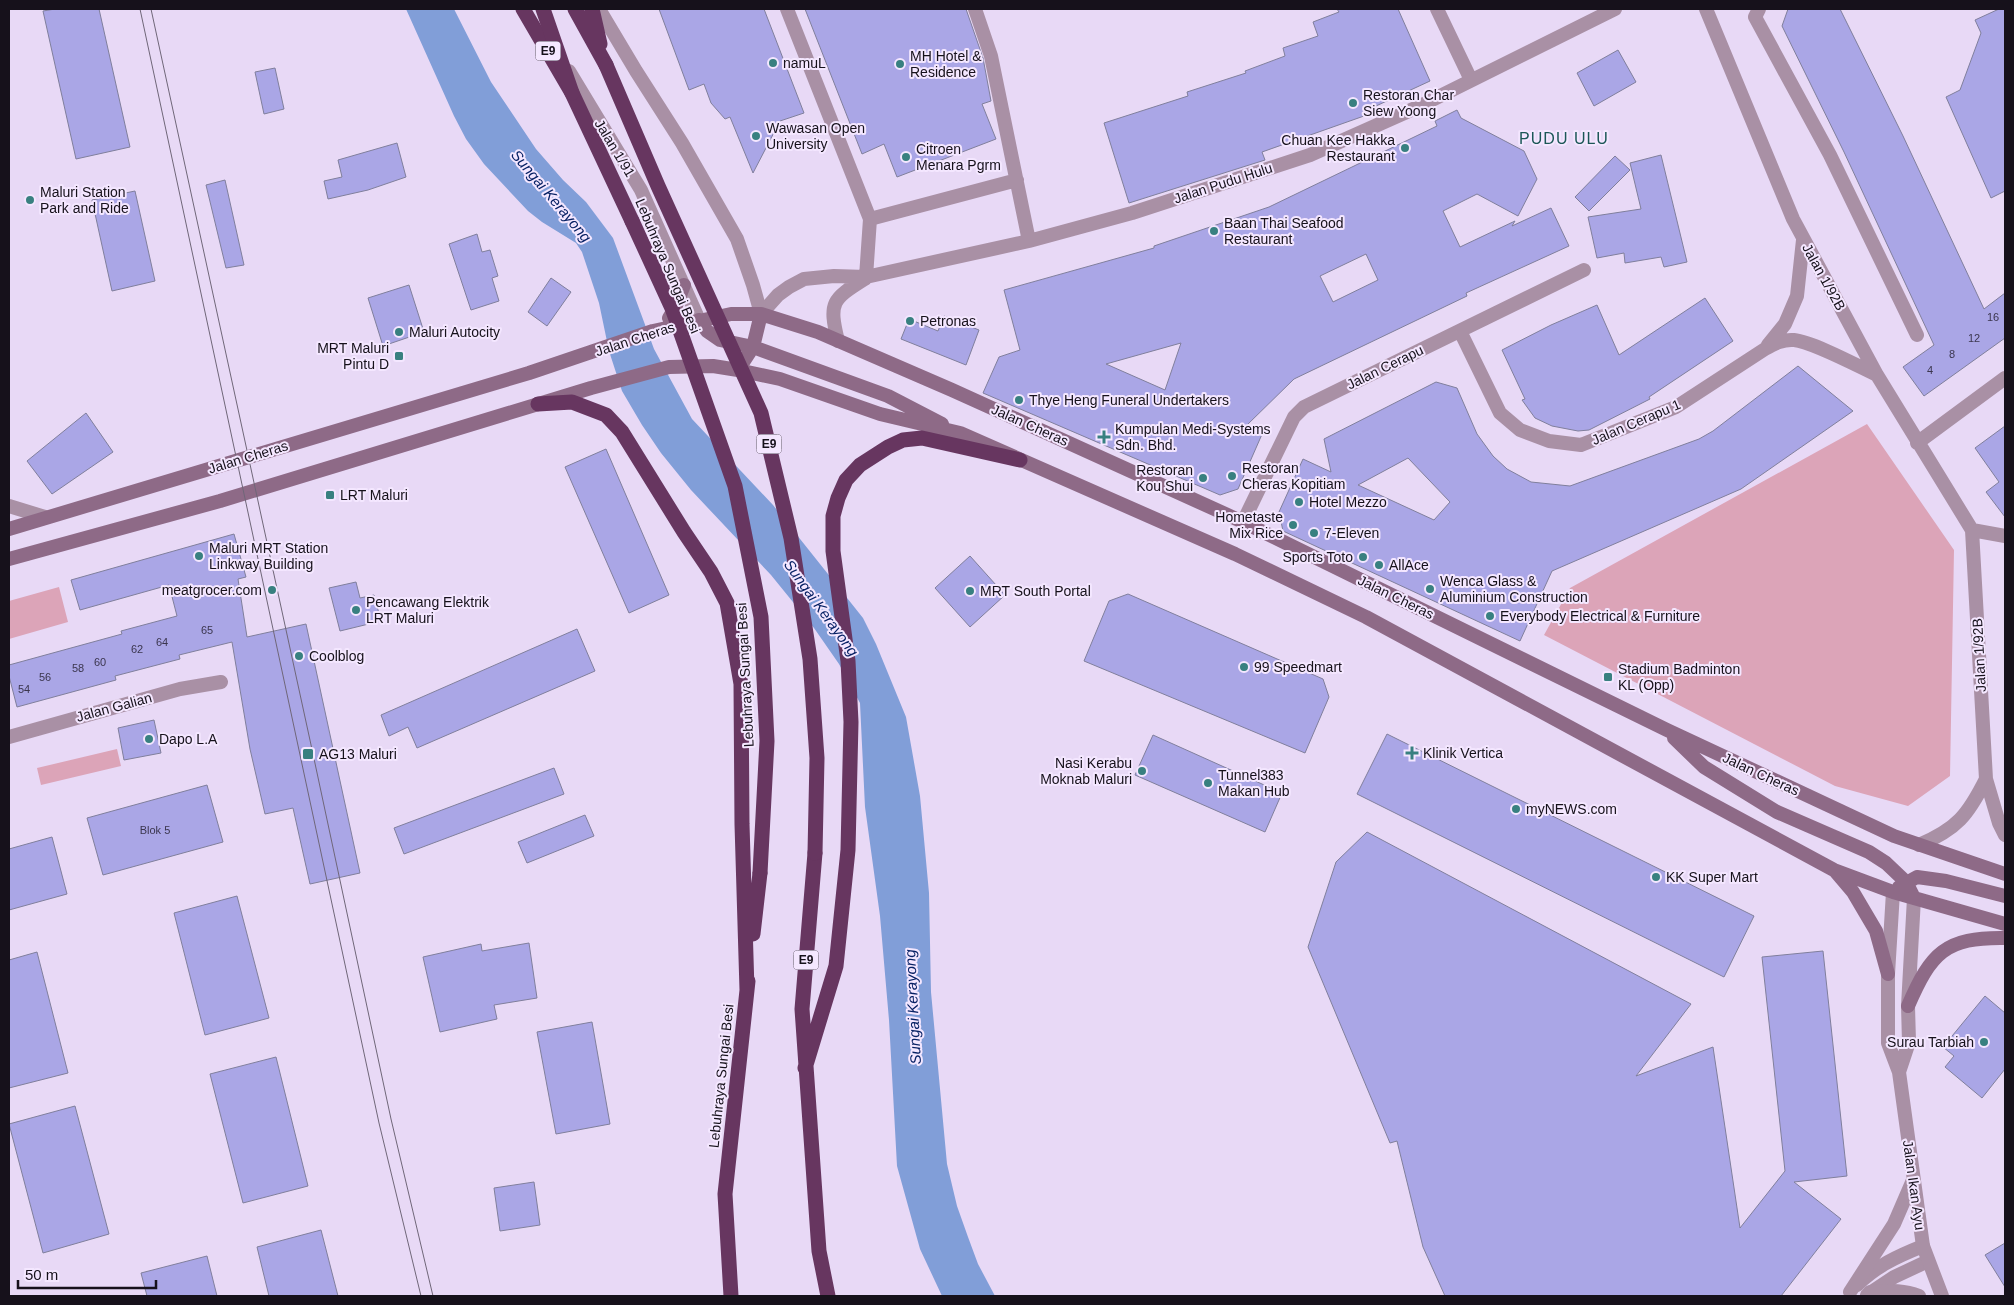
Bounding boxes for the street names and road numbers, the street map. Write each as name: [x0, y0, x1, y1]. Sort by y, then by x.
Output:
road number: E9: [536, 41, 560, 60]
street label: Jalan 1/91: [592, 116, 639, 180]
street label: Jalan Pudu Hulu: [1172, 160, 1274, 206]
street label: Lebuhraya Sungai Besi: [632, 196, 704, 336]
street label: Jalan 1/92B: [1799, 241, 1849, 313]
street label: Jalan Cheras: [593, 319, 677, 359]
street label: Jalan Cerapu: [1344, 342, 1426, 392]
street label: Jalan Cerapu 1: [1589, 396, 1683, 448]
street label: Jalan Cheras: [989, 401, 1071, 449]
road number: E9: [756, 434, 782, 454]
street label: Jalan Cheras: [206, 437, 290, 477]
street label: Jalan Cheras: [1355, 572, 1437, 622]
street label: Lebuhraya Sungai Besi: [733, 602, 757, 748]
street label: Jalan 1/92B: [1969, 618, 1989, 692]
street label: Jalan Galian: [74, 689, 154, 725]
street label: Jalan Cheras: [1720, 749, 1802, 799]
road number: E9: [794, 950, 818, 970]
street label: Lebuhraya Sungai Besi: [705, 1003, 737, 1149]
street label: Jalan Ikan Ayu: [1900, 1139, 1928, 1231]

